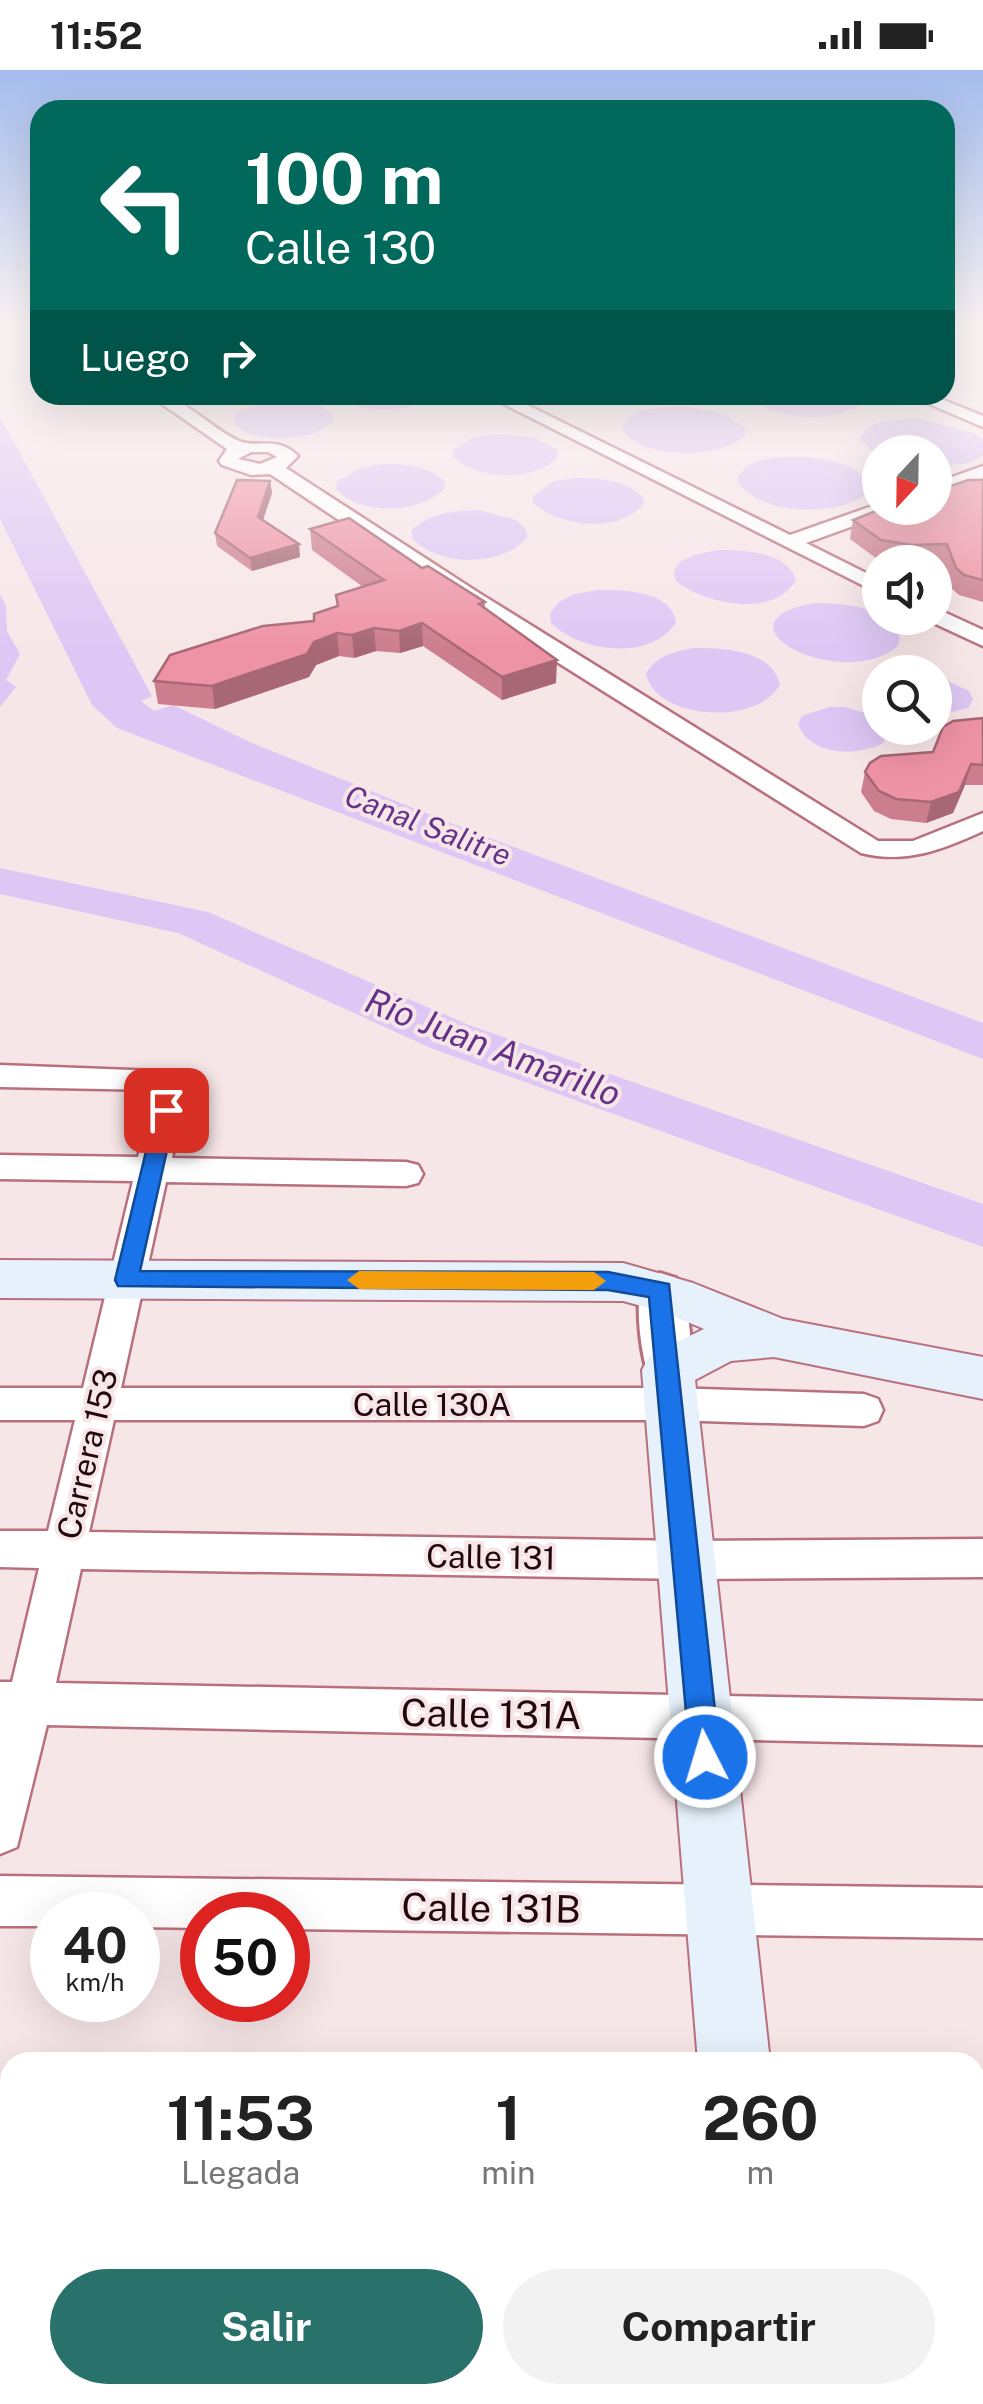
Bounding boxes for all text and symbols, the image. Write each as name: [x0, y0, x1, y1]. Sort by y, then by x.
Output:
text: 11:52: [50, 13, 143, 58]
text: 100 m: [245, 137, 443, 220]
icon: left: [80, 140, 210, 270]
text: Calle 130: [245, 221, 436, 274]
icon: right: [210, 330, 265, 385]
text: Luego: [80, 335, 190, 380]
north arrow: [862, 435, 952, 525]
map controls: [862, 435, 952, 745]
button: sound: [862, 545, 952, 635]
button: search: [862, 655, 952, 745]
water label: Canal Salitre: [340, 777, 516, 873]
water label: Río Juan Amarillo: [360, 979, 626, 1115]
pin: [124, 1068, 209, 1153]
icon: arrive: [139, 1083, 194, 1138]
street label: Carrera 153: [49, 1365, 125, 1543]
street label: Calle 130A: [353, 1386, 511, 1423]
street label: Calle 131: [426, 1537, 556, 1577]
street label: Calle 131A: [400, 1690, 582, 1738]
position arrow: [653, 1705, 757, 1809]
street label: Calle 131B: [401, 1884, 581, 1932]
speed limit sign: 50: [180, 1892, 310, 2022]
text: 40: [62, 1915, 128, 1974]
text: km/h: [66, 1967, 124, 1997]
text: 11:53: [167, 2083, 315, 2154]
text: 1: [496, 2083, 521, 2154]
text: 260: [702, 2083, 818, 2154]
text: Llegada: [181, 2154, 300, 2191]
text: min: [481, 2154, 536, 2191]
text: m: [746, 2154, 774, 2191]
button: Salir: [50, 2269, 483, 2384]
button: Compartir: [503, 2269, 935, 2384]

